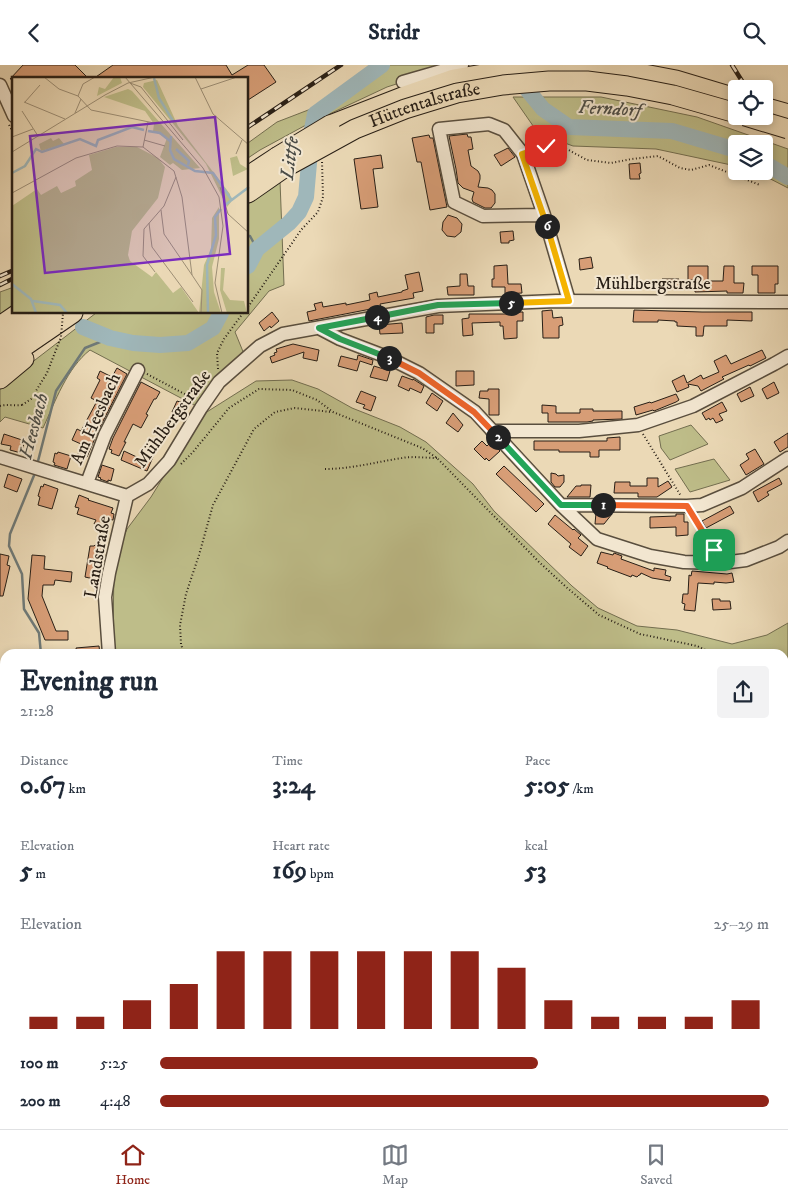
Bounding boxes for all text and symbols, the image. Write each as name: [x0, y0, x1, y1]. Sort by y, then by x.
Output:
icon: back: [20, 19, 48, 47]
text: Stridr: [368, 19, 420, 46]
icon: search: [740, 19, 768, 47]
inset map: [12, 77, 249, 314]
street label: Hüttentalstraße: [366, 78, 482, 133]
map controls: [728, 80, 773, 180]
button: locate: [728, 80, 773, 125]
water label: Ferndorf: [578, 96, 647, 122]
pin: [525, 125, 567, 167]
icon: check: [532, 132, 560, 160]
water label: Littfe: [276, 135, 304, 182]
button: layers: [728, 135, 773, 180]
pin: 6: [534, 213, 560, 239]
text: 6: [544, 217, 551, 235]
street label: Mühlbergstraße: [595, 273, 711, 295]
pin: 5: [498, 291, 524, 315]
text: 5: [508, 294, 515, 312]
pin: 4: [364, 305, 390, 329]
text: 4: [373, 308, 382, 326]
pin: 3: [376, 345, 402, 371]
text: 3: [387, 349, 392, 367]
street label: Mühlbergstraße: [130, 366, 216, 472]
street label: Am Heesbach: [66, 369, 126, 468]
water label: Heesbach: [14, 390, 54, 462]
pin: 2: [486, 425, 510, 449]
text: 2: [495, 428, 502, 446]
pin: 1: [590, 493, 616, 517]
text: 1: [601, 496, 606, 514]
street label: Landstraße: [80, 514, 116, 600]
pin: [693, 529, 735, 571]
icon: arrive: [700, 536, 728, 564]
text: Evening run: [20, 664, 158, 699]
button: share: [717, 666, 769, 718]
text: 21:28: [20, 701, 54, 721]
text: Distance: [20, 752, 68, 770]
text: Time: [272, 752, 303, 770]
text: Pace: [525, 752, 551, 770]
text: 0.67: [20, 770, 66, 801]
text: 3:24: [272, 770, 315, 801]
text: 5:05: [525, 770, 569, 801]
text: km: [66, 780, 86, 798]
text: /km: [569, 780, 594, 798]
text: Elevation: [20, 837, 74, 855]
text: Heart rate: [272, 837, 330, 855]
text: kcal: [525, 837, 548, 855]
text: 5: [20, 855, 32, 886]
text: 169: [272, 855, 307, 886]
text: 53: [525, 855, 546, 886]
text: m: [32, 865, 46, 883]
text: bpm: [307, 865, 334, 883]
text: Elevation: [20, 914, 82, 934]
text: 25–29 m: [714, 914, 769, 934]
text: 100 m: [20, 1053, 59, 1073]
text: 5:25: [100, 1053, 128, 1073]
text: 200 m: [20, 1091, 61, 1111]
text: 4:48: [100, 1091, 131, 1111]
tab: Home: [116, 1141, 150, 1189]
tab: Map: [381, 1141, 409, 1189]
tab: Saved: [640, 1141, 672, 1189]

